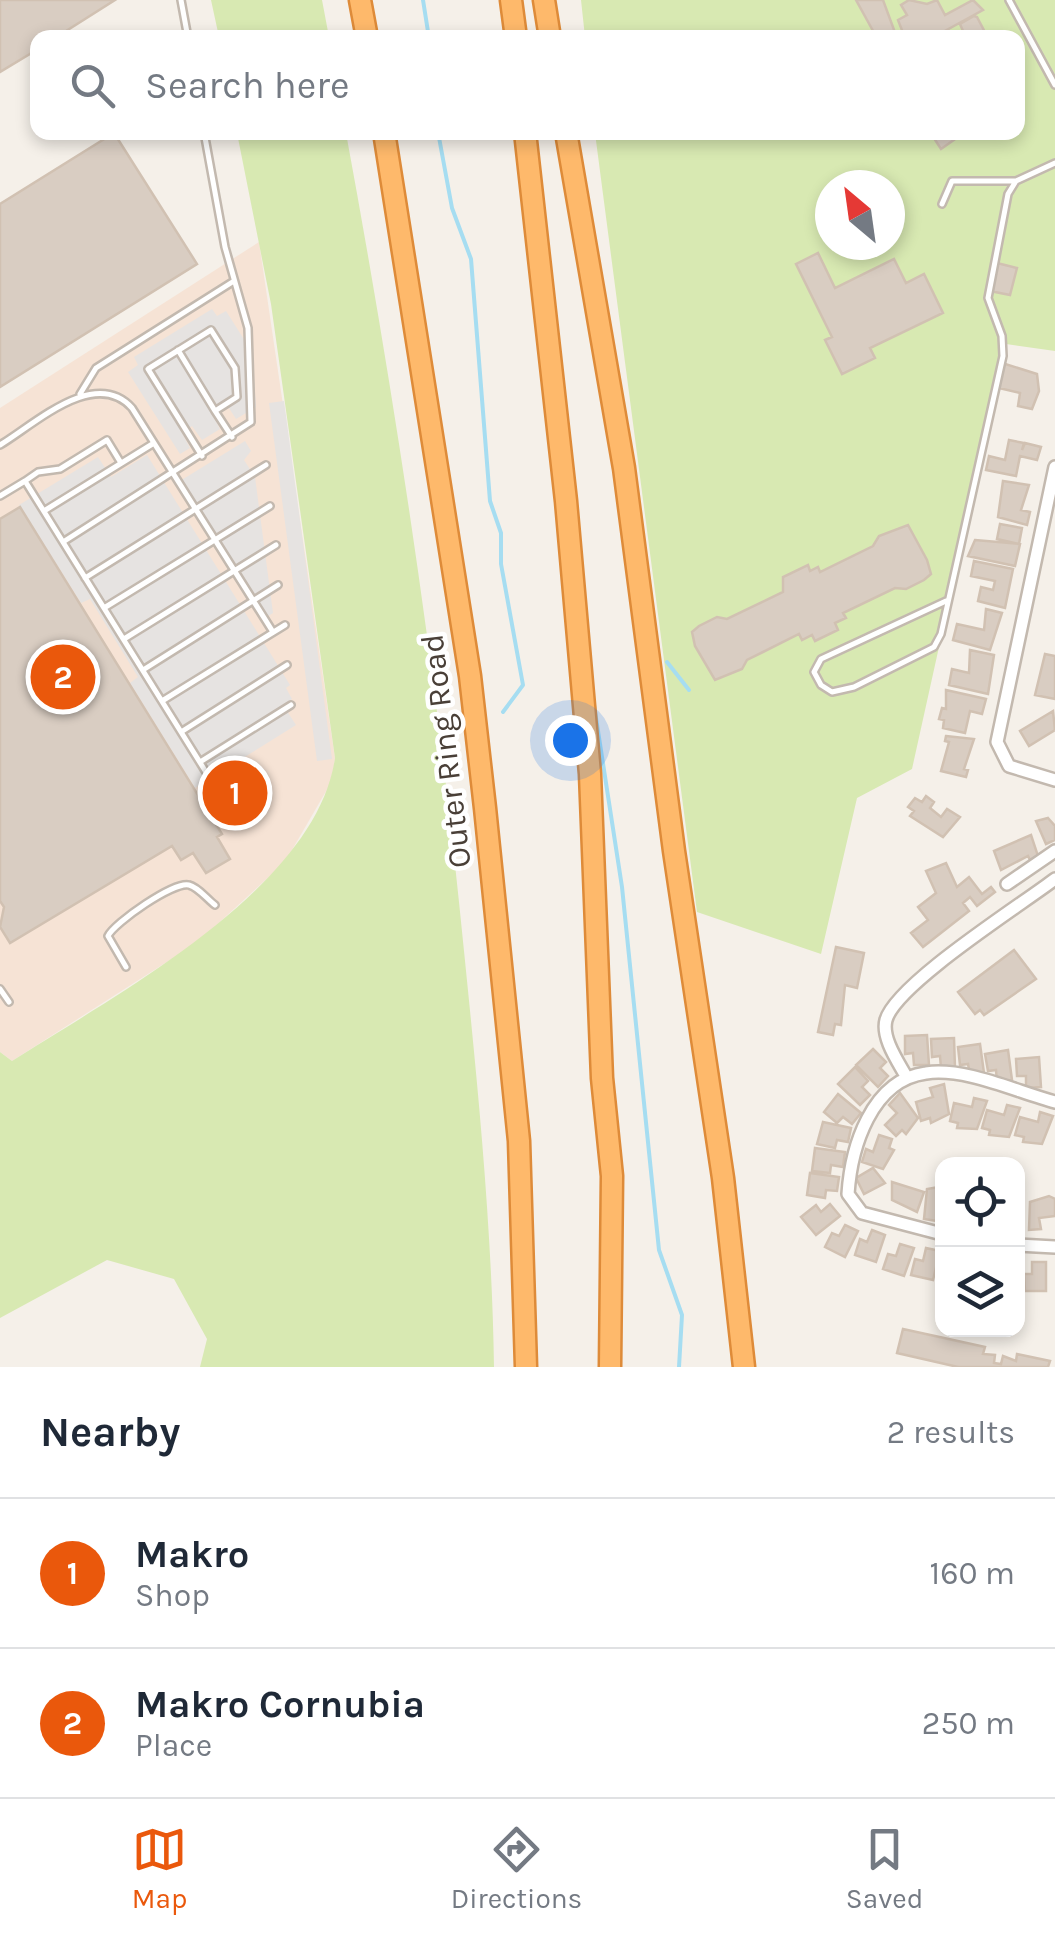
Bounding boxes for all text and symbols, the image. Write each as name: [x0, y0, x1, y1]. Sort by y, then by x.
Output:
search box: [30, 30, 1025, 140]
icon: search: [65, 58, 120, 113]
text: Search here: [145, 63, 349, 108]
north arrow: [815, 170, 905, 260]
street label: Outer Ring Road: [413, 632, 479, 870]
pin: 2: [30, 640, 96, 714]
your location: [545, 715, 596, 766]
pin: 1: [202, 756, 268, 830]
map controls: [935, 1157, 1025, 1337]
button: locate: [935, 1157, 1025, 1247]
button: layers: [935, 1247, 1025, 1337]
text: Nearby: [40, 1407, 180, 1457]
text: 2 results: [887, 1414, 1015, 1451]
text: Makro: [135, 1532, 249, 1577]
text: 1: [67, 1555, 78, 1592]
text: 160 m: [930, 1555, 1015, 1592]
text: Shop: [135, 1577, 210, 1614]
text: Makro Cornubia: [135, 1682, 425, 1727]
text: 2: [63, 1705, 82, 1742]
text: 250 m: [922, 1705, 1015, 1742]
text: Place: [135, 1727, 212, 1764]
tab: Map: [132, 1822, 187, 1915]
tab: Directions: [451, 1822, 582, 1915]
tab: Saved: [846, 1822, 923, 1915]

